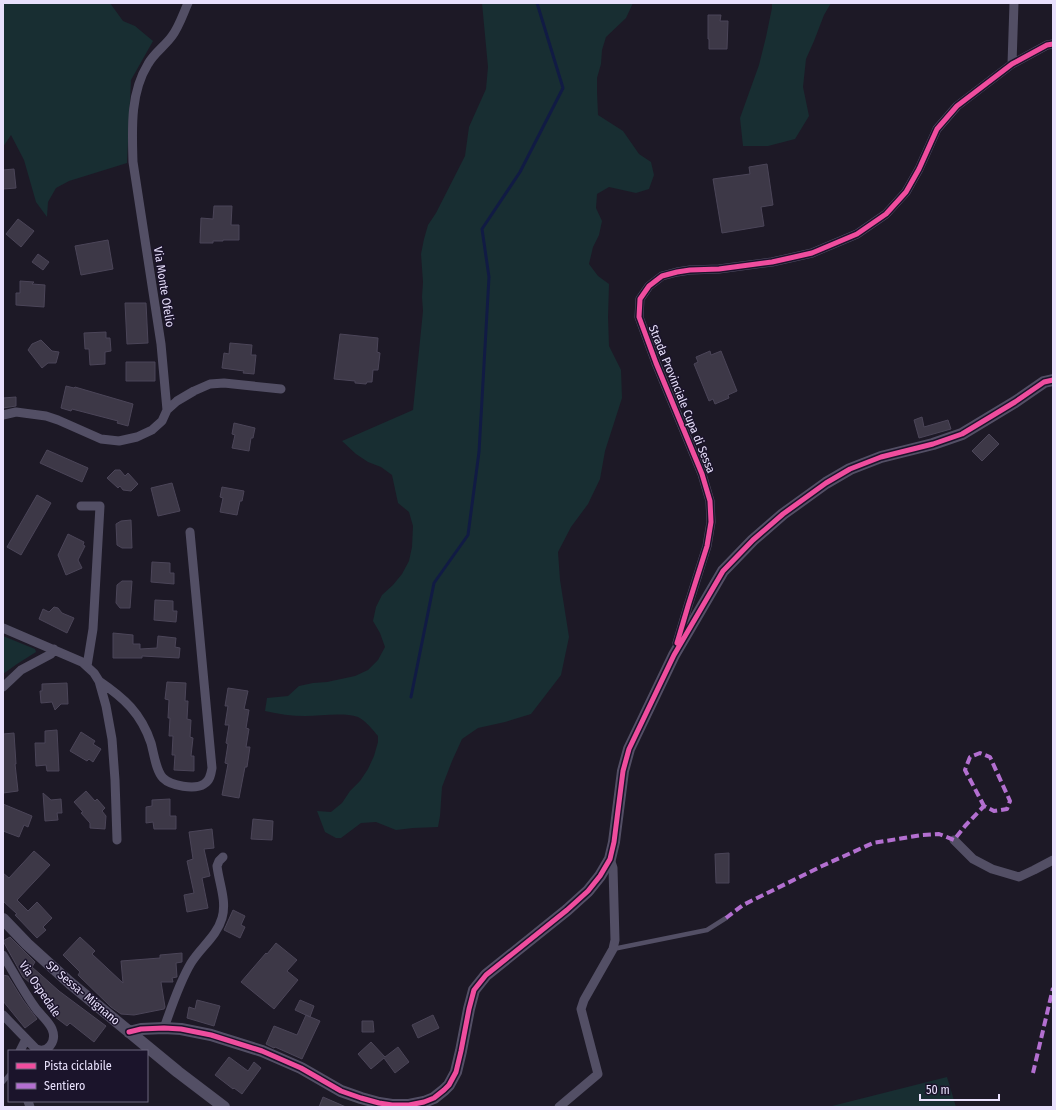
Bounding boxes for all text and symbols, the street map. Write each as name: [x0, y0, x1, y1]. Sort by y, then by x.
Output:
street label: Via Monte Ofelio: [151, 246, 177, 328]
street label: Strada Provinciale Cupa di Sessa: [646, 323, 718, 475]
street label: SP Sessa- Mignano: [43, 958, 123, 1028]
street label: Via Ospedale: [16, 959, 64, 1020]
legend: [8, 1050, 148, 1102]
text: Pista ciclabile: [44, 1059, 112, 1073]
scale bar: [920, 1076, 999, 1102]
text: Sentiero: [44, 1079, 85, 1093]
text: 50 m: [926, 1083, 950, 1097]

